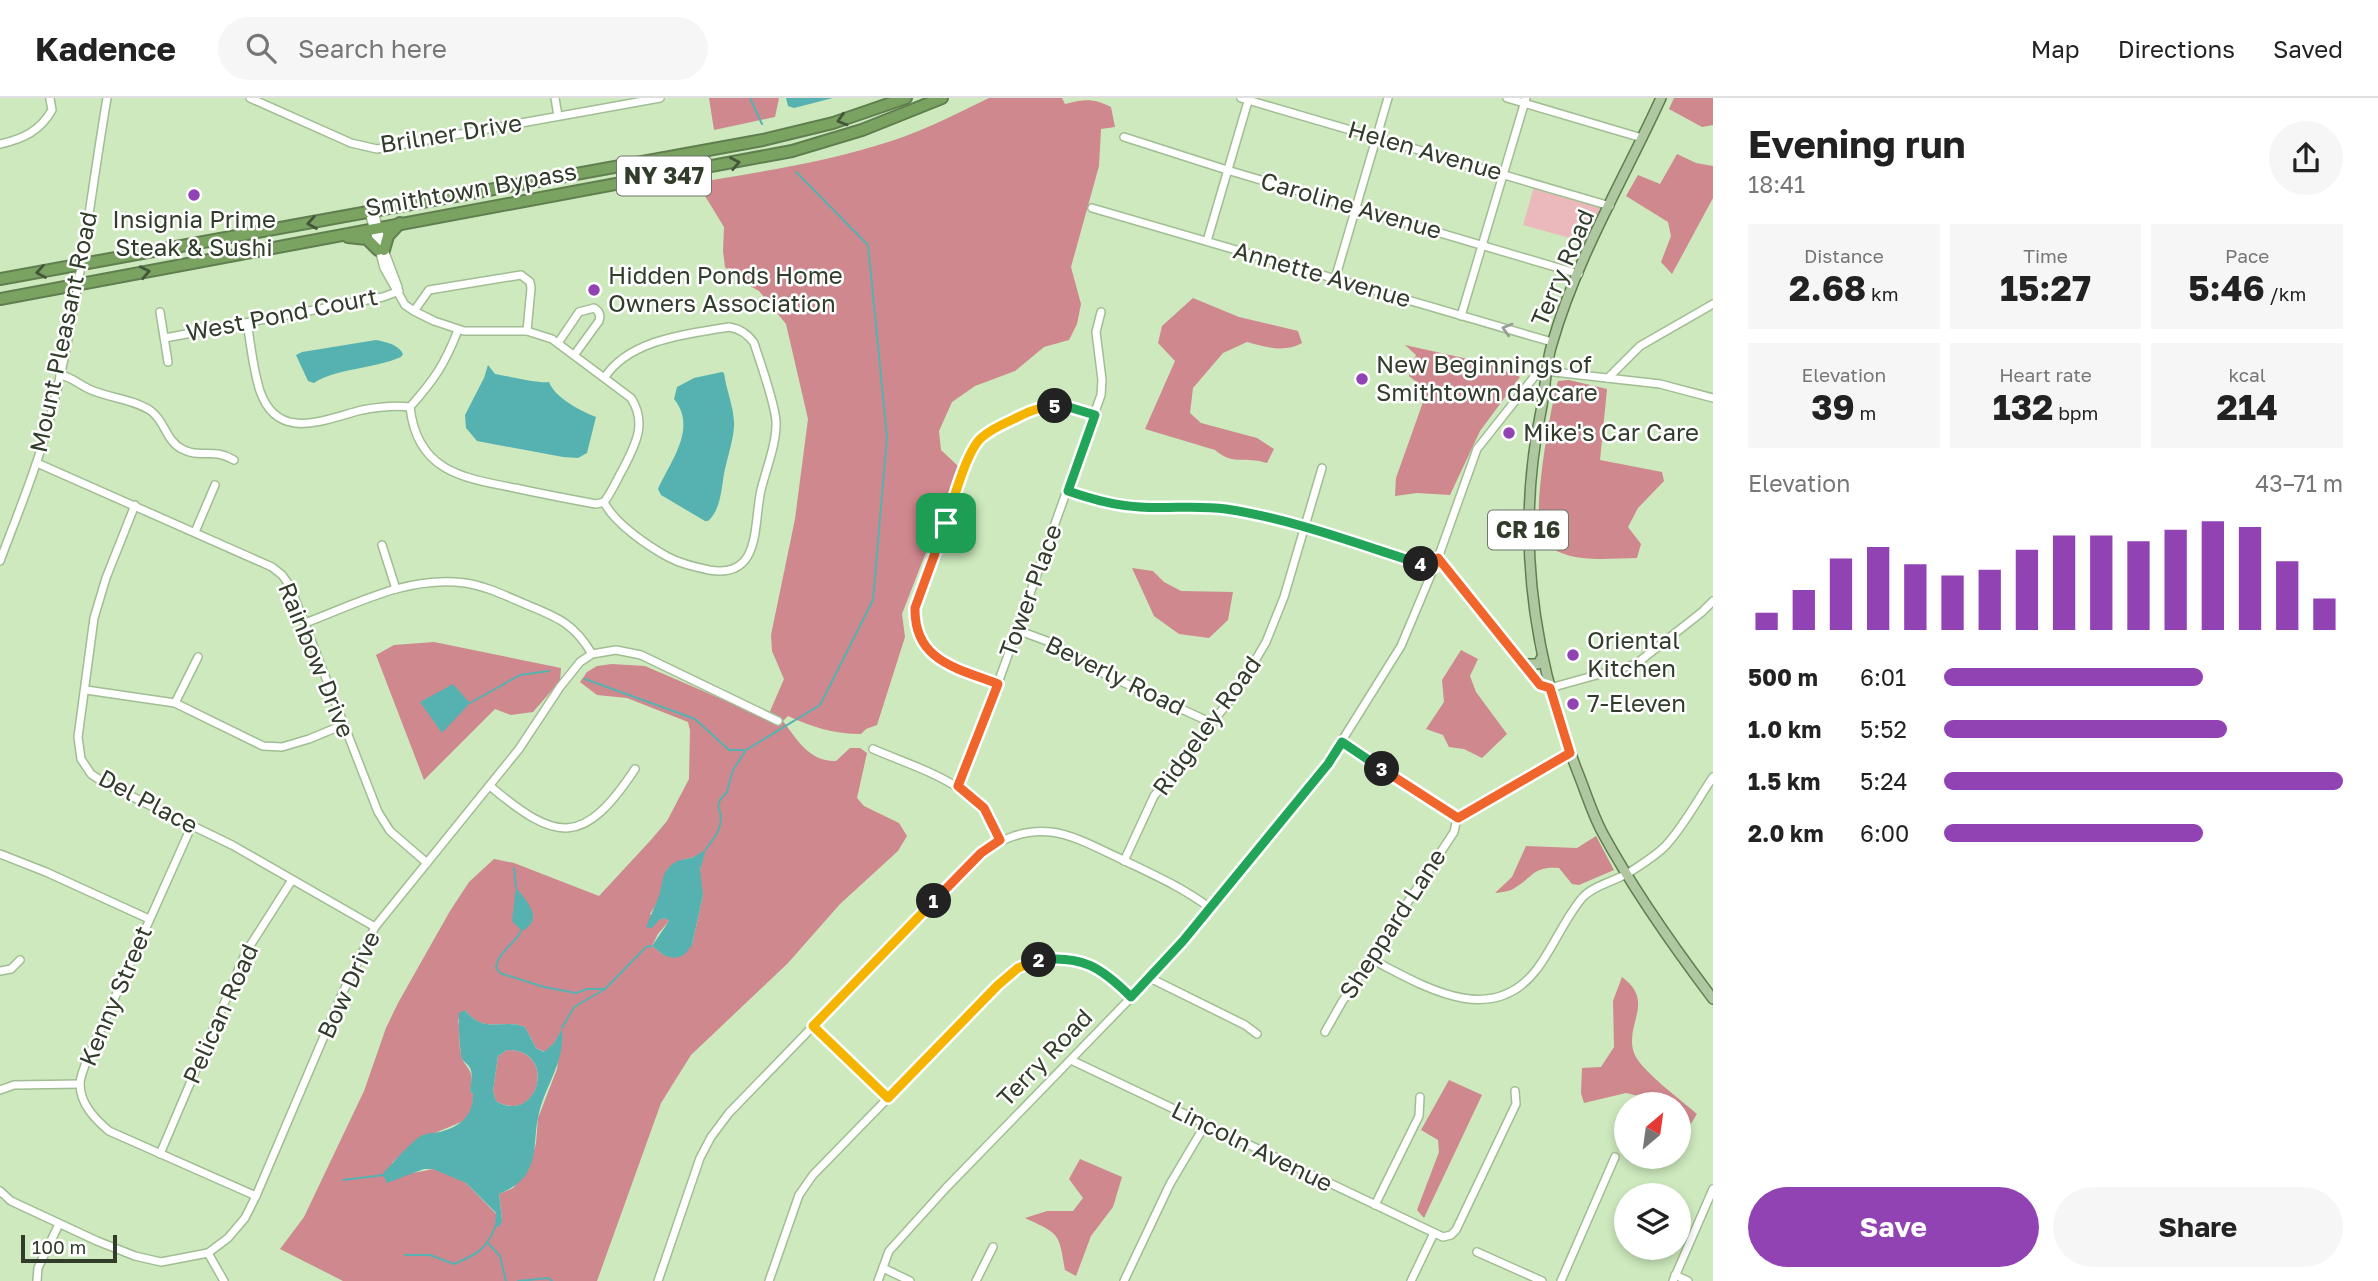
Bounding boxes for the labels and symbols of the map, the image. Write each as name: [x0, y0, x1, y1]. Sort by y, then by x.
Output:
street label: Brilner Drive: [378, 107, 524, 158]
one-way arrow: [836, 112, 848, 127]
street label: Helen Avenue: [1345, 114, 1506, 185]
street label: Smithtown Bypass: [363, 156, 579, 221]
road number: NY 347: [617, 156, 711, 195]
one-way arrow: [729, 156, 741, 171]
street label: Caroline Avenue: [1258, 165, 1445, 244]
marker: Insignia Prime Steak & Sushi: [186, 187, 202, 203]
place label: Insignia Prime Steak & Sushi: [112, 204, 276, 261]
street label: Terry Road: [1524, 205, 1599, 330]
street label: Mount Pleasant Road: [23, 209, 102, 455]
one-way arrow: [306, 214, 318, 229]
street label: Annette Avenue: [1230, 234, 1414, 313]
place label: Hidden Ponds Home Owners Association: [608, 260, 843, 317]
one-way arrow: [35, 264, 47, 279]
one-way arrow: [139, 266, 151, 281]
street label: West Pond Court: [184, 281, 380, 346]
marker: Hidden Ponds Home Owners Association: [586, 282, 602, 298]
one-way arrow: [1501, 322, 1513, 337]
place label: New Beginnings of Smithtown daycare: [1376, 349, 1598, 406]
marker: New Beginnings of Smithtown daycare: [1354, 371, 1370, 387]
pin: 5: [1038, 388, 1072, 424]
place label: Mike's Car Care: [1523, 417, 1699, 446]
marker: Mike's Car Care: [1501, 425, 1517, 441]
pin: [916, 493, 976, 553]
road number: CR 16: [1488, 510, 1568, 550]
street label: Tower Place: [992, 520, 1067, 661]
pin: 4: [1404, 546, 1438, 582]
street label: Rainbow Drive: [273, 578, 362, 741]
place label: Oriental Kitchen: [1587, 625, 1680, 682]
street label: Beverly Road: [1041, 628, 1190, 721]
marker: Oriental Kitchen: [1565, 647, 1581, 663]
street label: Ridgeley Road: [1145, 650, 1266, 801]
place label: 7-Eleven: [1587, 688, 1686, 717]
marker: 7-Eleven: [1565, 696, 1581, 712]
pin: 3: [1364, 752, 1400, 786]
street label: Del Place: [94, 762, 203, 839]
street label: Sheppard Lane: [1332, 843, 1451, 1004]
pin: 1: [916, 884, 951, 918]
street label: Kenny Street: [72, 921, 157, 1070]
street label: Bow Drive: [310, 926, 385, 1043]
street label: Pelican Road: [176, 939, 263, 1088]
pin: 2: [1021, 942, 1056, 978]
street label: Terry Road: [990, 1002, 1098, 1112]
north arrow: [1614, 1092, 1690, 1169]
street label: Lincoln Avenue: [1167, 1094, 1338, 1197]
scale bar: [21, 1232, 117, 1264]

